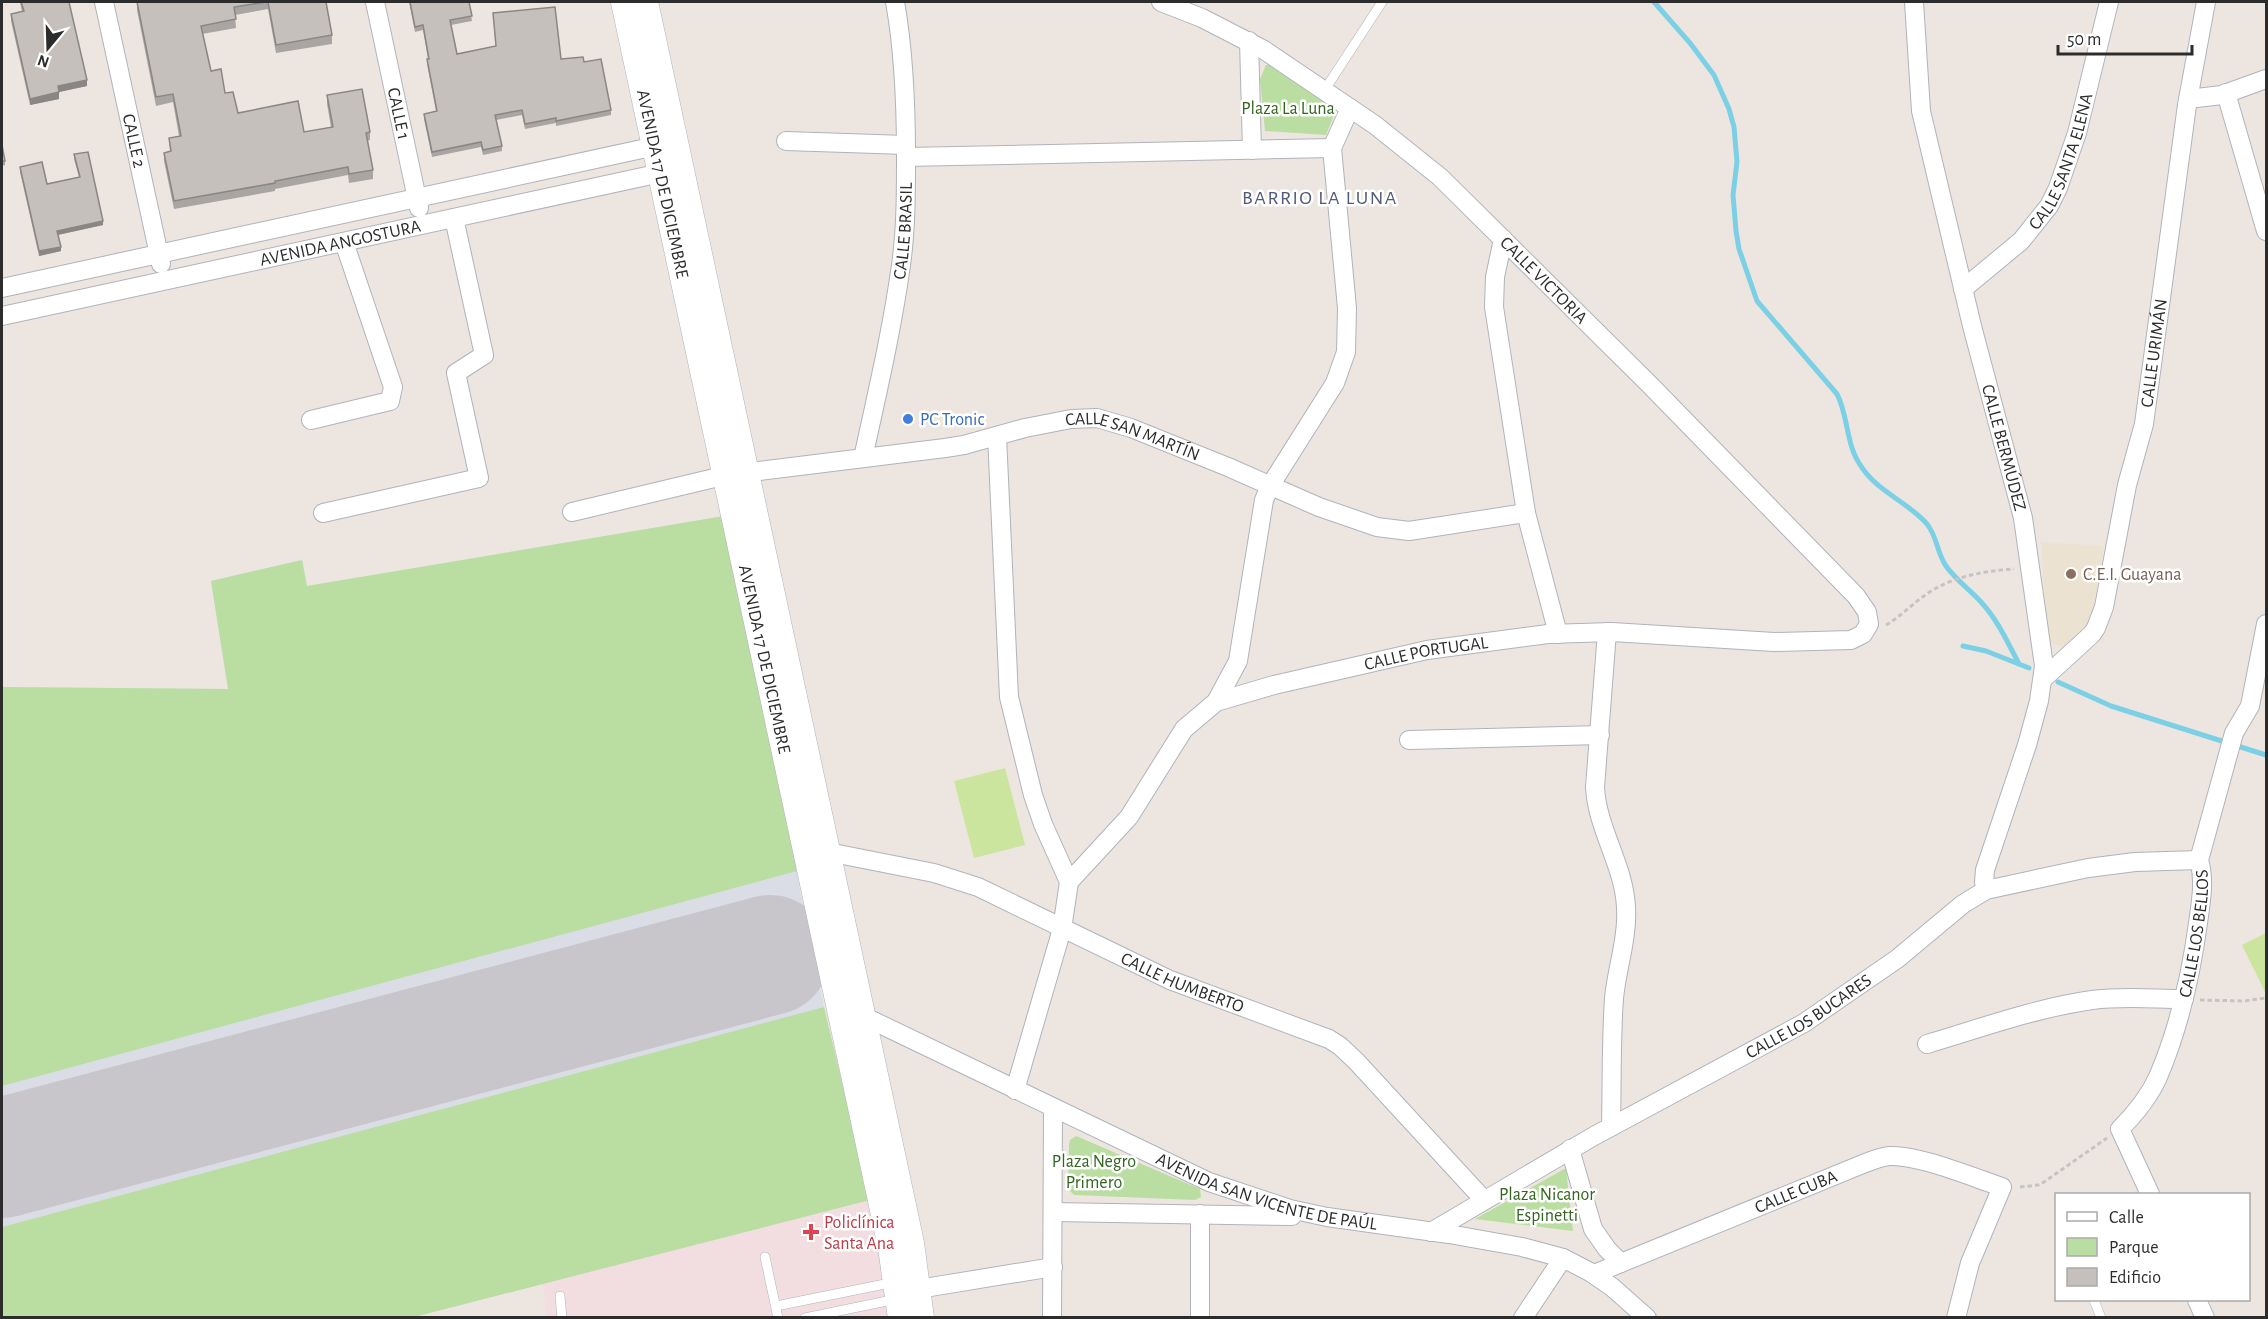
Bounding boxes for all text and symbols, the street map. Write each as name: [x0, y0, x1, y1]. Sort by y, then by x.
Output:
north arrow: [18, 18, 78, 78]
scale bar: [2058, 18, 2192, 56]
text: 50 m: [2067, 31, 2101, 49]
text: N: [36, 52, 51, 71]
street label: CALLE 1: [384, 86, 412, 141]
street label: AVENIDA 17 DE DICIEMBRE: [633, 88, 691, 280]
street label: CALLE SANTA ELENA: [2026, 91, 2097, 234]
park label: Plaza La Luna: [1241, 100, 1335, 118]
street label: CALLE 2: [119, 112, 148, 170]
street label: CALLE BRASIL: [891, 182, 916, 281]
district label: BARRIO LA LUNA: [1242, 188, 1398, 208]
street label: AVENIDA ANGOSTURA: [258, 217, 423, 270]
street label: CALLE VICTORIA: [1496, 234, 1591, 328]
street label: CALLE URIMÁN: [2138, 298, 2171, 408]
street label: CALLE BERMÚDEZ: [1978, 383, 2029, 513]
street label: CALLE SAN MARTÍN: [1064, 410, 1202, 465]
place label: PC Tronic: [920, 411, 984, 429]
marker: PC Tronic: [901, 412, 915, 426]
street label: AVENIDA 17 DE DICIEMBRE: [735, 563, 793, 756]
place label: C.E.I. Guayana: [2083, 566, 2182, 584]
marker: C.E.I. Guayana: [2064, 567, 2078, 581]
street label: CALLE PORTUGAL: [1363, 634, 1490, 674]
street label: CALLE LOS BELLOS: [2176, 869, 2212, 999]
street label: CALLE HUMBERTO: [1118, 950, 1246, 1017]
street label: CALLE LOS BUCARES: [1743, 971, 1875, 1062]
street label: AVENIDA SAN VICENTE DE PAÚL: [1153, 1150, 1379, 1234]
park label: Plaza Negro Primero: [1052, 1153, 1136, 1192]
street label: CALLE CUBA: [1752, 1167, 1840, 1217]
park label: Plaza Nicanor Espinetti: [1499, 1186, 1595, 1225]
legend: [2055, 1193, 2250, 1301]
text: Calle: [2109, 1209, 2144, 1227]
place label: Policlínica Santa Ana: [824, 1214, 895, 1253]
marker: Policlínica Santa Ana: [802, 1223, 820, 1241]
text: Parque: [2109, 1239, 2158, 1257]
text: Edificio: [2109, 1269, 2161, 1287]

